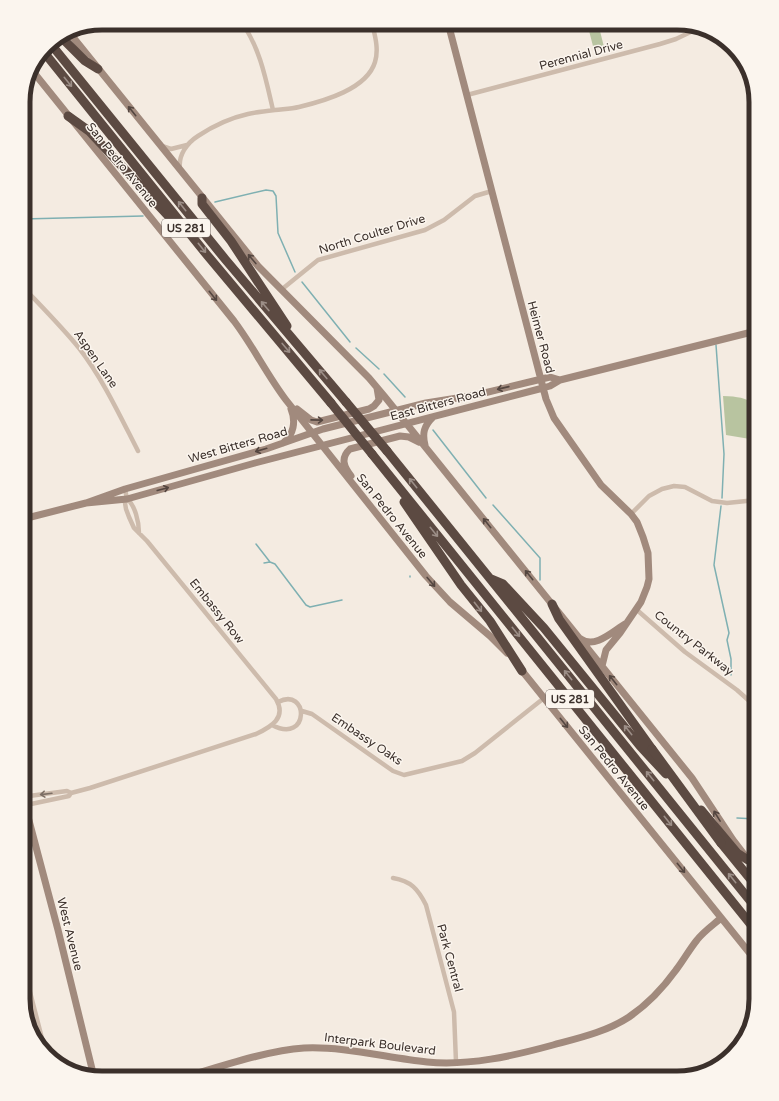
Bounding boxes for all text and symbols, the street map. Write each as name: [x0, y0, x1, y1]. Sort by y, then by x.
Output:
street label: Perennial Drive: [538, 37, 624, 73]
one-way arrow: [63, 76, 72, 87]
one-way arrow: [128, 105, 136, 116]
street label: San Pedro Avenue: [84, 120, 160, 210]
one-way arrow: [177, 200, 186, 211]
street label: North Coulter Drive: [317, 211, 427, 257]
road number: US 281: [162, 219, 210, 237]
one-way arrow: [198, 243, 206, 254]
one-way arrow: [248, 253, 257, 264]
one-way arrow: [209, 290, 218, 301]
street label: Heimer Road: [525, 299, 557, 375]
one-way arrow: [260, 301, 269, 311]
street label: Aspen Lane: [71, 327, 121, 391]
one-way arrow: [281, 342, 290, 353]
one-way arrow: [318, 369, 327, 379]
street label: East Bitters Road: [389, 384, 487, 424]
one-way arrow: [496, 385, 509, 393]
one-way arrow: [311, 417, 324, 424]
street label: West Bitters Road: [187, 424, 289, 466]
one-way arrow: [255, 447, 268, 454]
street label: San Pedro Avenue: [354, 471, 430, 561]
one-way arrow: [408, 477, 417, 488]
one-way arrow: [156, 485, 169, 492]
one-way arrow: [483, 518, 492, 529]
one-way arrow: [430, 526, 438, 537]
one-way arrow: [524, 569, 533, 580]
street label: Embassy Row: [187, 576, 248, 647]
one-way arrow: [427, 577, 436, 587]
one-way arrow: [474, 601, 483, 612]
street label: Country Parkway: [652, 608, 737, 679]
one-way arrow: [512, 627, 520, 638]
one-way arrow: [564, 670, 573, 681]
one-way arrow: [609, 674, 618, 685]
road number: US 281: [546, 690, 594, 708]
street label: Embassy Oaks: [329, 710, 405, 768]
one-way arrow: [559, 717, 568, 728]
street label: San Pedro Avenue: [576, 723, 652, 813]
one-way arrow: [623, 724, 632, 735]
one-way arrow: [646, 771, 654, 782]
one-way arrow: [40, 790, 53, 798]
one-way arrow: [713, 810, 721, 822]
one-way arrow: [664, 815, 672, 826]
one-way arrow: [676, 862, 685, 873]
one-way arrow: [727, 872, 736, 883]
street label: West Avenue: [54, 896, 86, 972]
street label: Park Central: [434, 922, 466, 994]
street label: Interpark Boulevard: [323, 1030, 437, 1058]

